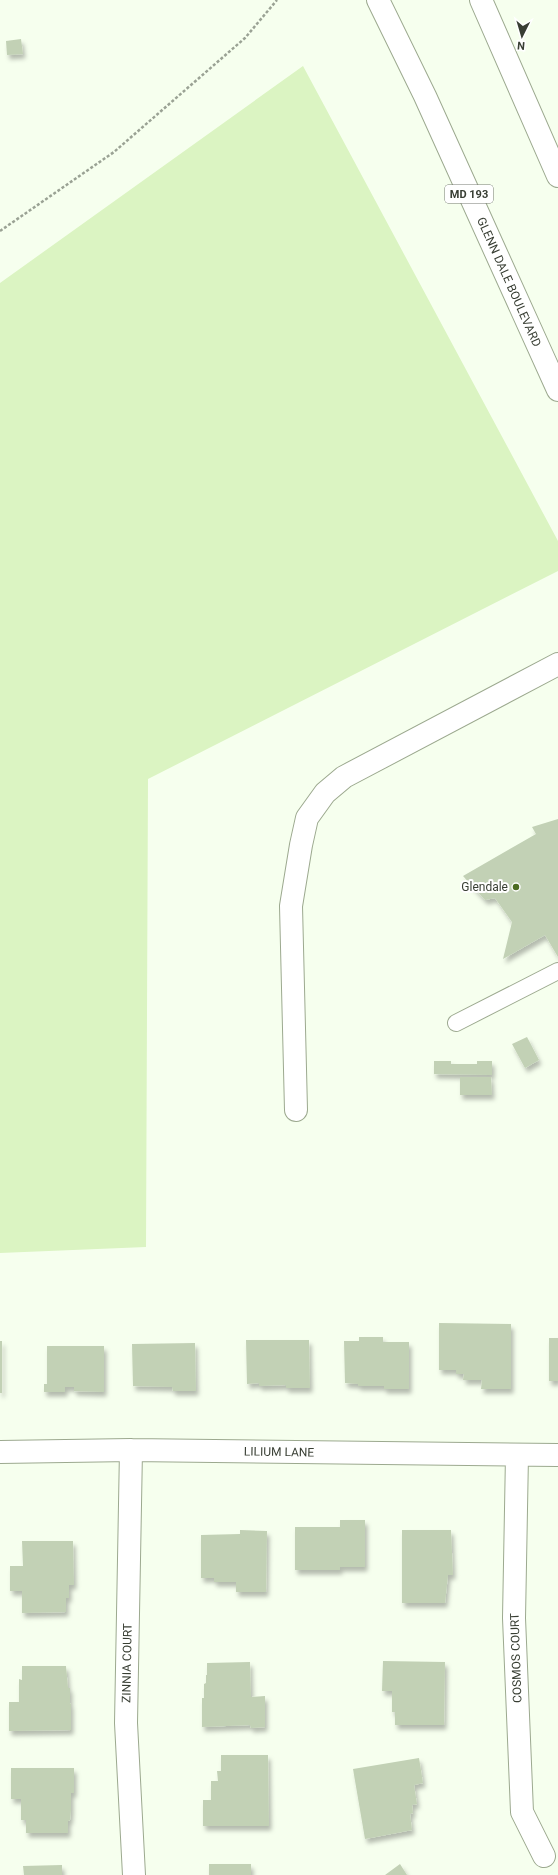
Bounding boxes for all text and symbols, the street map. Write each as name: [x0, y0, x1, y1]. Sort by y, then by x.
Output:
north arrow: [502, 16, 542, 56]
text: N: [517, 39, 526, 52]
road number: MD 193: [445, 185, 493, 203]
street label: GLENN DALE BOULEVARD: [474, 215, 544, 349]
place label: Glendale: [461, 880, 508, 894]
marker: Glendale: [511, 882, 521, 892]
street label: LILIUM LANE: [244, 1444, 315, 1460]
street label: COSMOS COURT: [507, 1613, 525, 1703]
street label: ZINNIA COURT: [119, 1623, 135, 1703]

